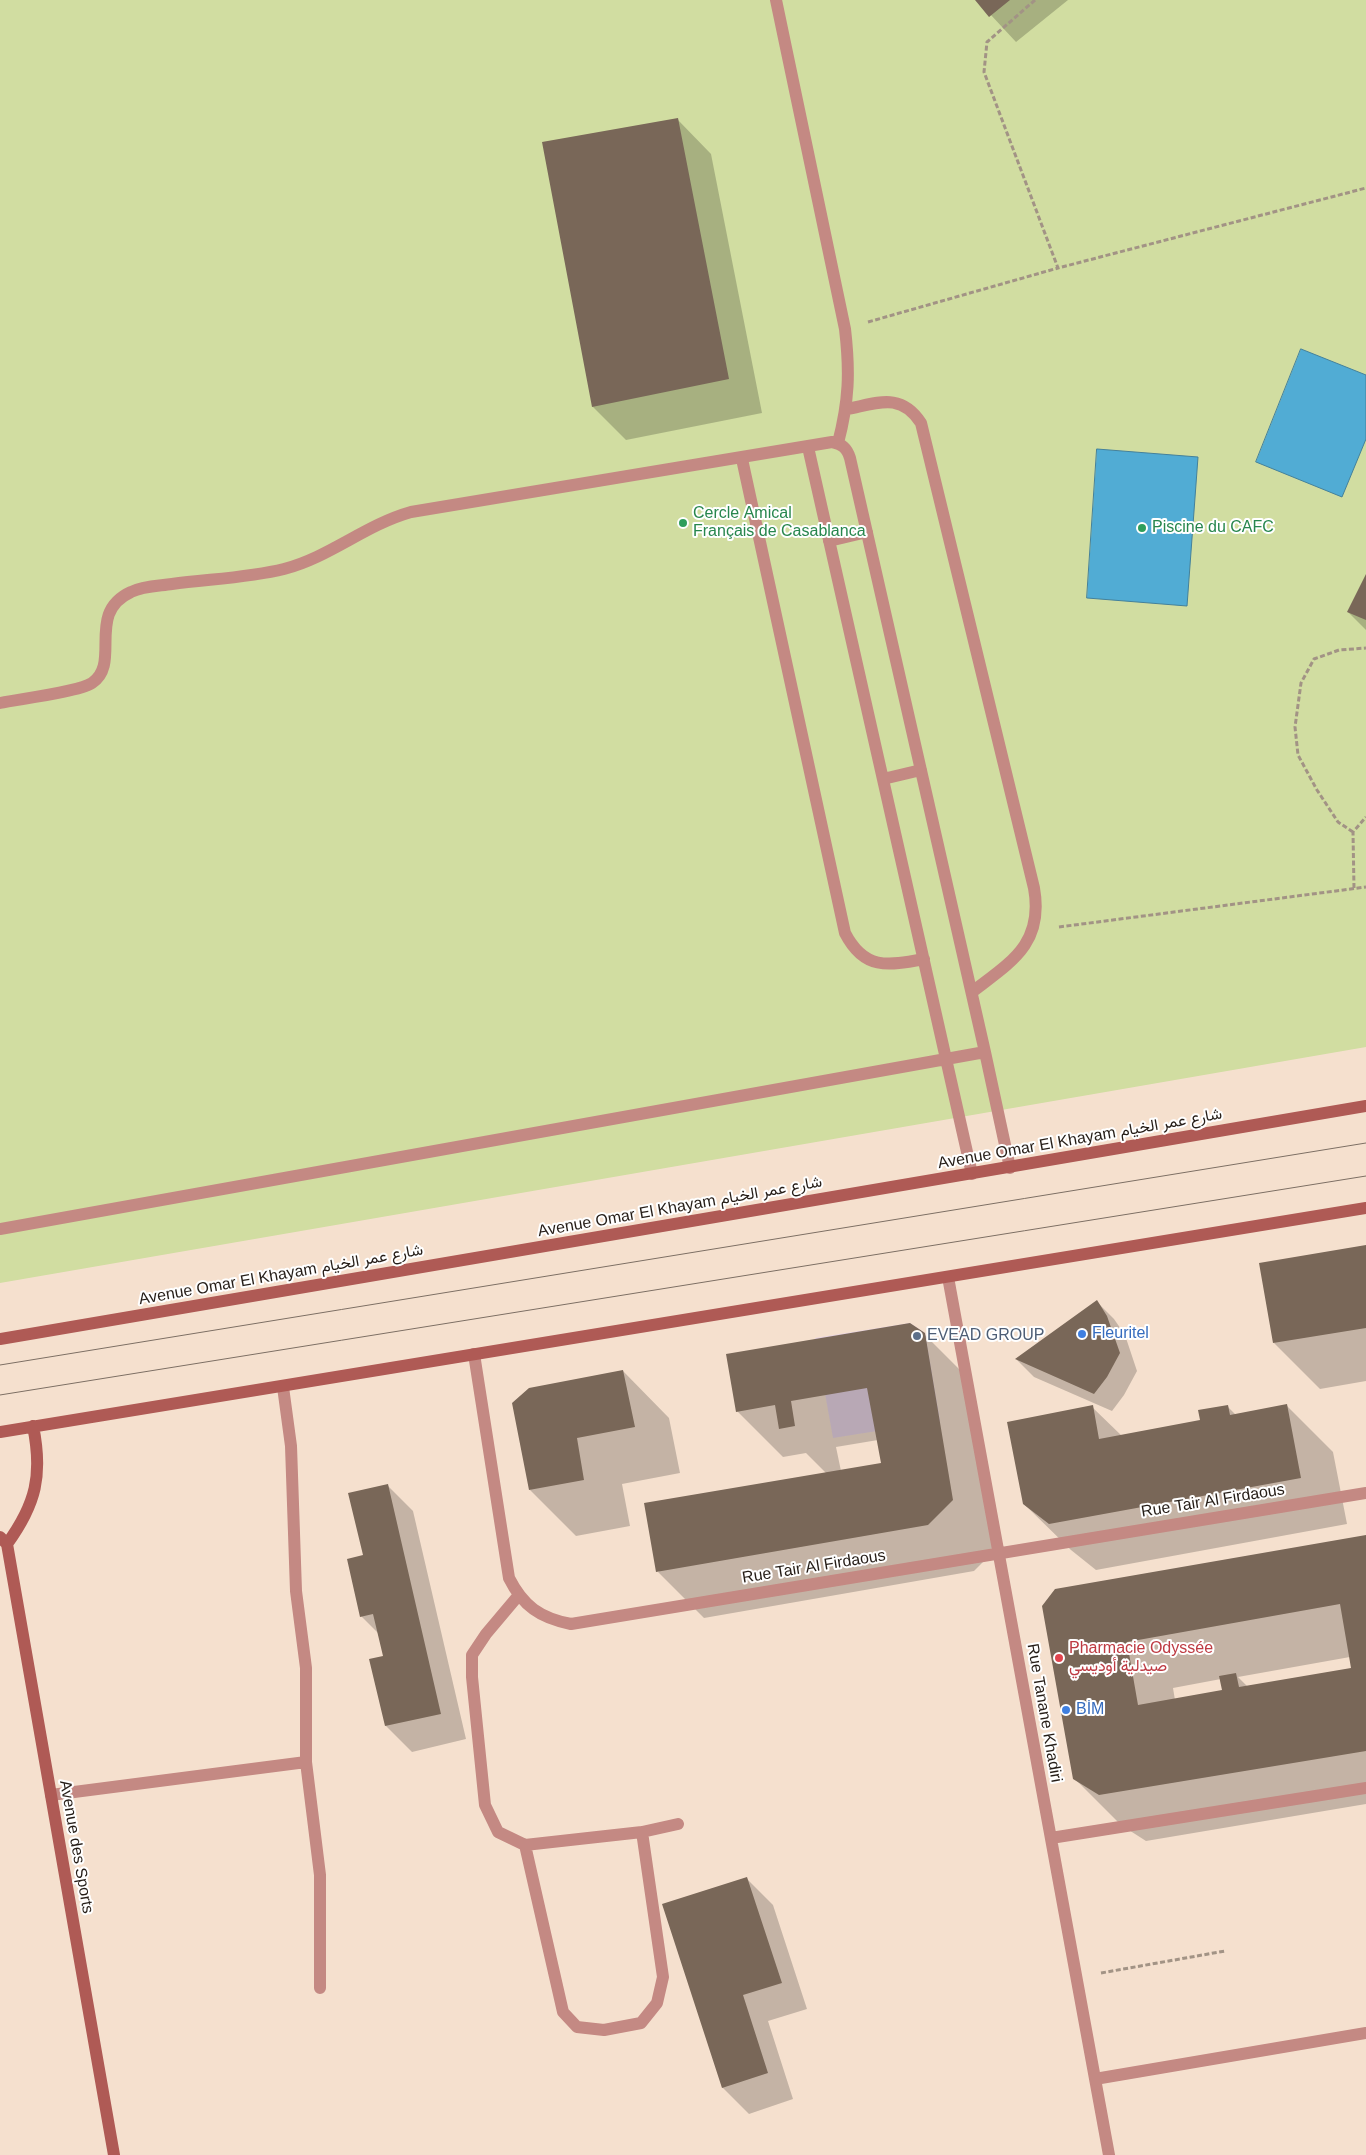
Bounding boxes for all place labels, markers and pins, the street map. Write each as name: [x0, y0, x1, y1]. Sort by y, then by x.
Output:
place label: Cercle Amical Français de Casablanca: [693, 504, 866, 542]
marker: Cercle Amical Français de Casablanca: [677, 517, 689, 529]
place label: Piscine du CAFC: [1152, 518, 1274, 538]
marker: Piscine du CAFC: [1136, 522, 1148, 534]
place label: Fleuritel: [1092, 1324, 1149, 1344]
place label: EVEAD GROUP: [927, 1326, 1044, 1346]
marker: Fleuritel: [1076, 1328, 1088, 1340]
marker: EVEAD GROUP: [911, 1330, 923, 1342]
place label: Pharmacie Odyssée صيدلية أوديسي: [1069, 1639, 1213, 1677]
marker: Pharmacie Odyssée صيدلية أوديسي: [1053, 1652, 1065, 1664]
place label: BİM: [1076, 1700, 1104, 1720]
marker: BİM: [1060, 1704, 1072, 1716]

